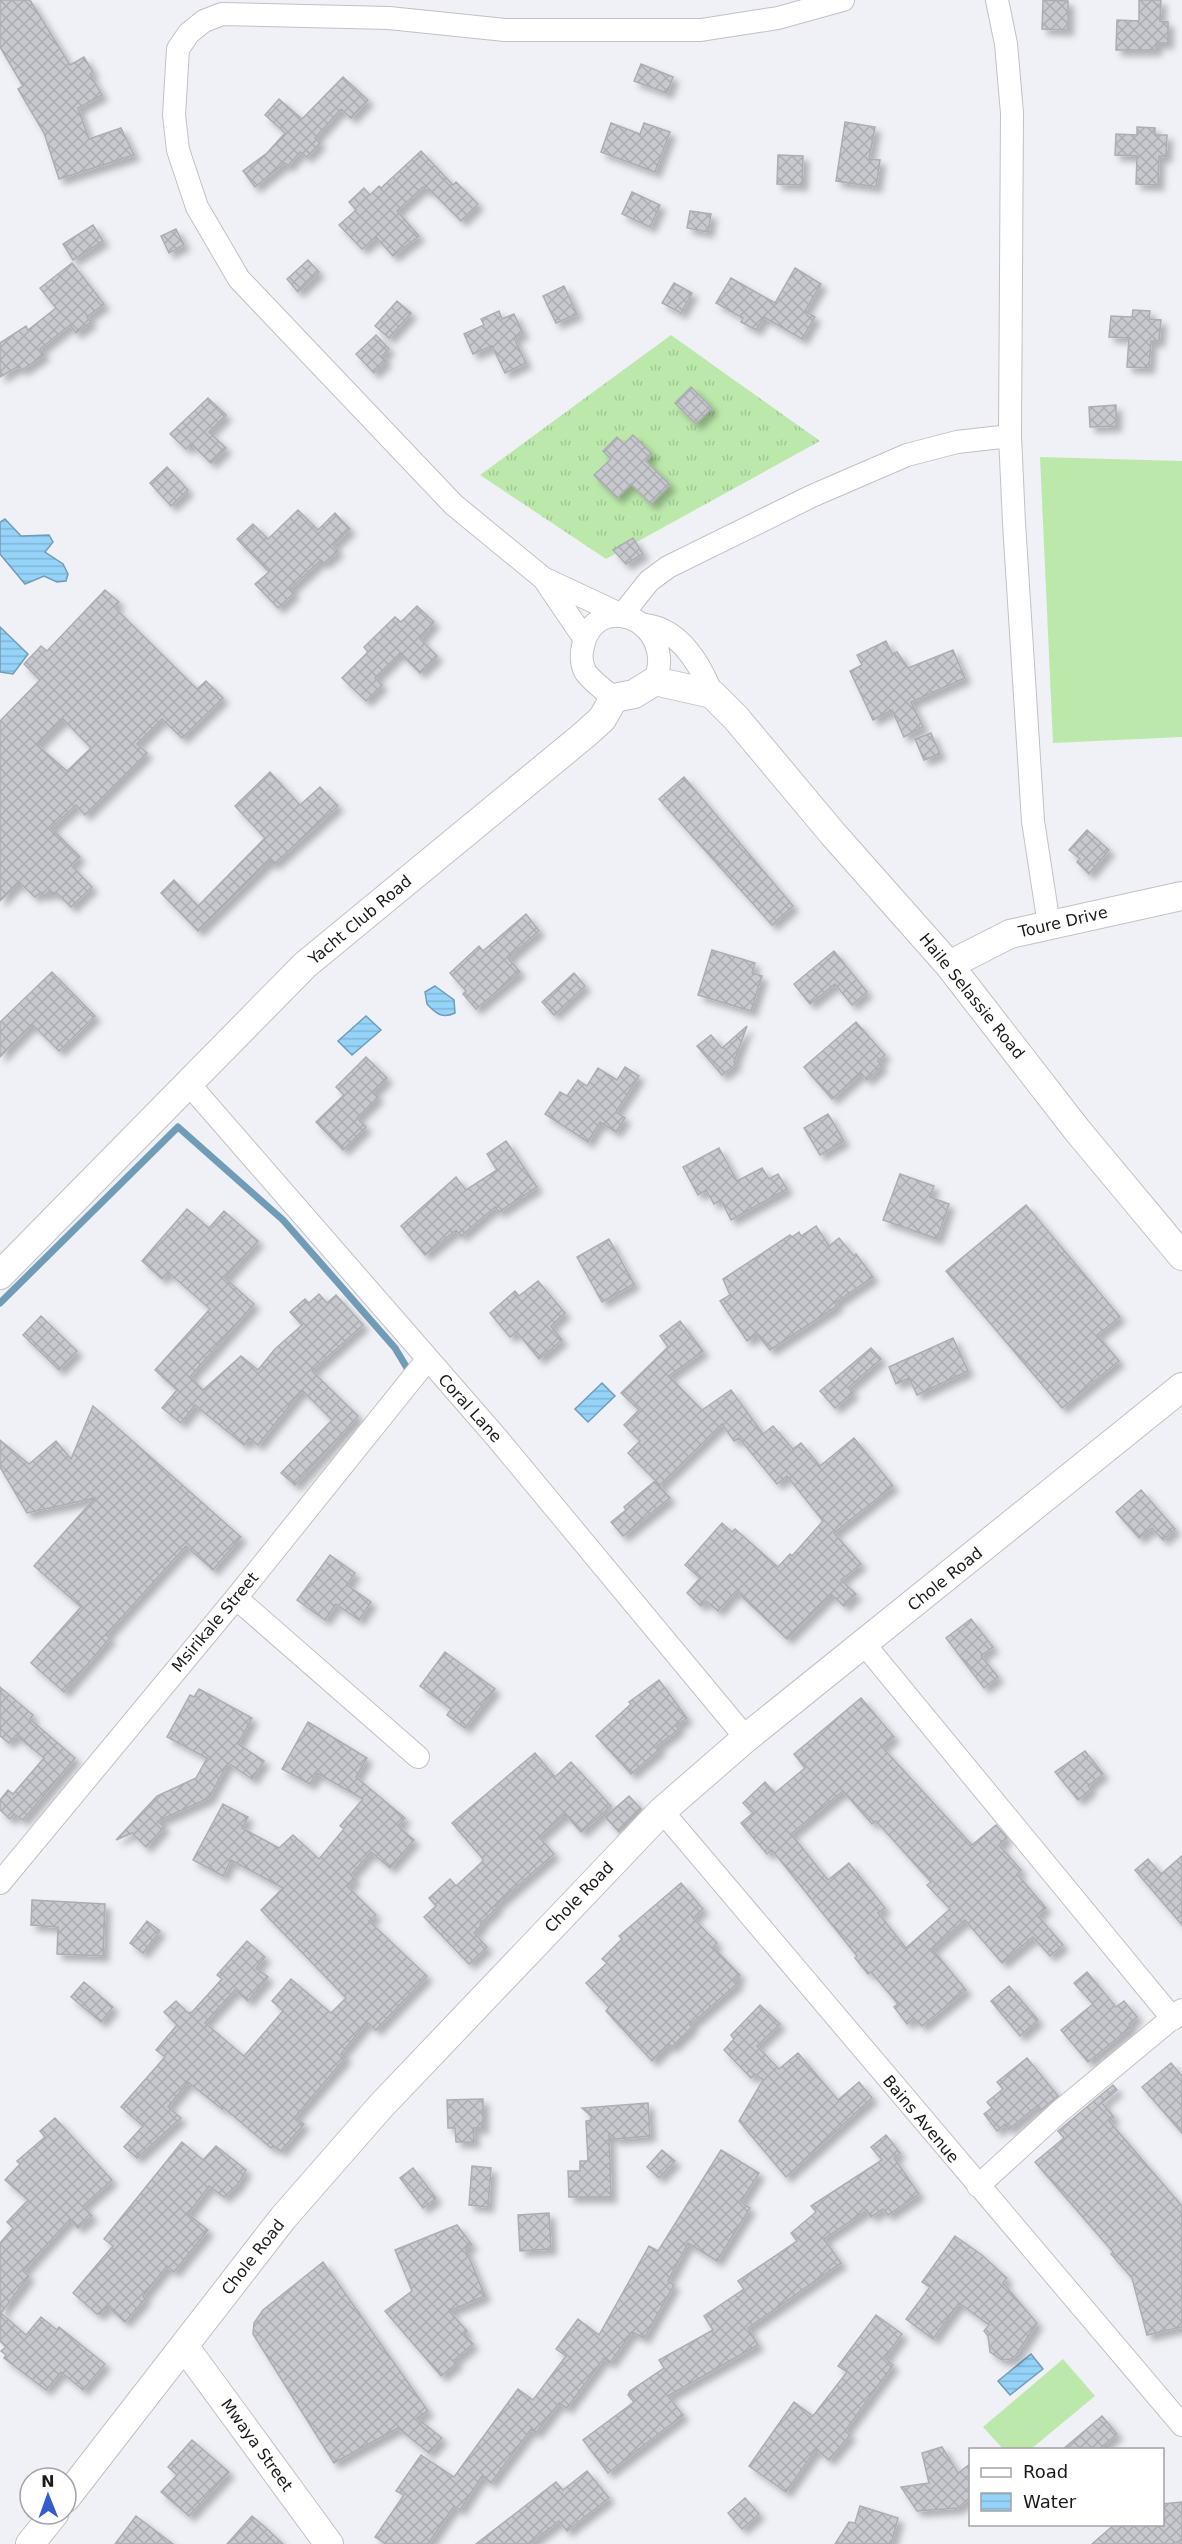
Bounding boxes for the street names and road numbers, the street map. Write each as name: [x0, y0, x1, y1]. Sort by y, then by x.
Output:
street label: Yacht Club Road: [304, 871, 415, 969]
street label: Toure Drive: [1016, 903, 1109, 942]
street label: Haile Selassie Road: [915, 929, 1029, 1063]
street label: Coral Lane: [434, 1370, 506, 1446]
street label: Chole Road: [904, 1543, 986, 1615]
street label: Msirikale Street: [168, 1568, 262, 1676]
street label: Chole Road: [541, 1858, 617, 1936]
street label: Bains Avenue: [879, 2071, 963, 2167]
street label: Chole Road: [218, 2215, 288, 2299]
street label: Mwaya Street: [217, 2395, 297, 2495]

